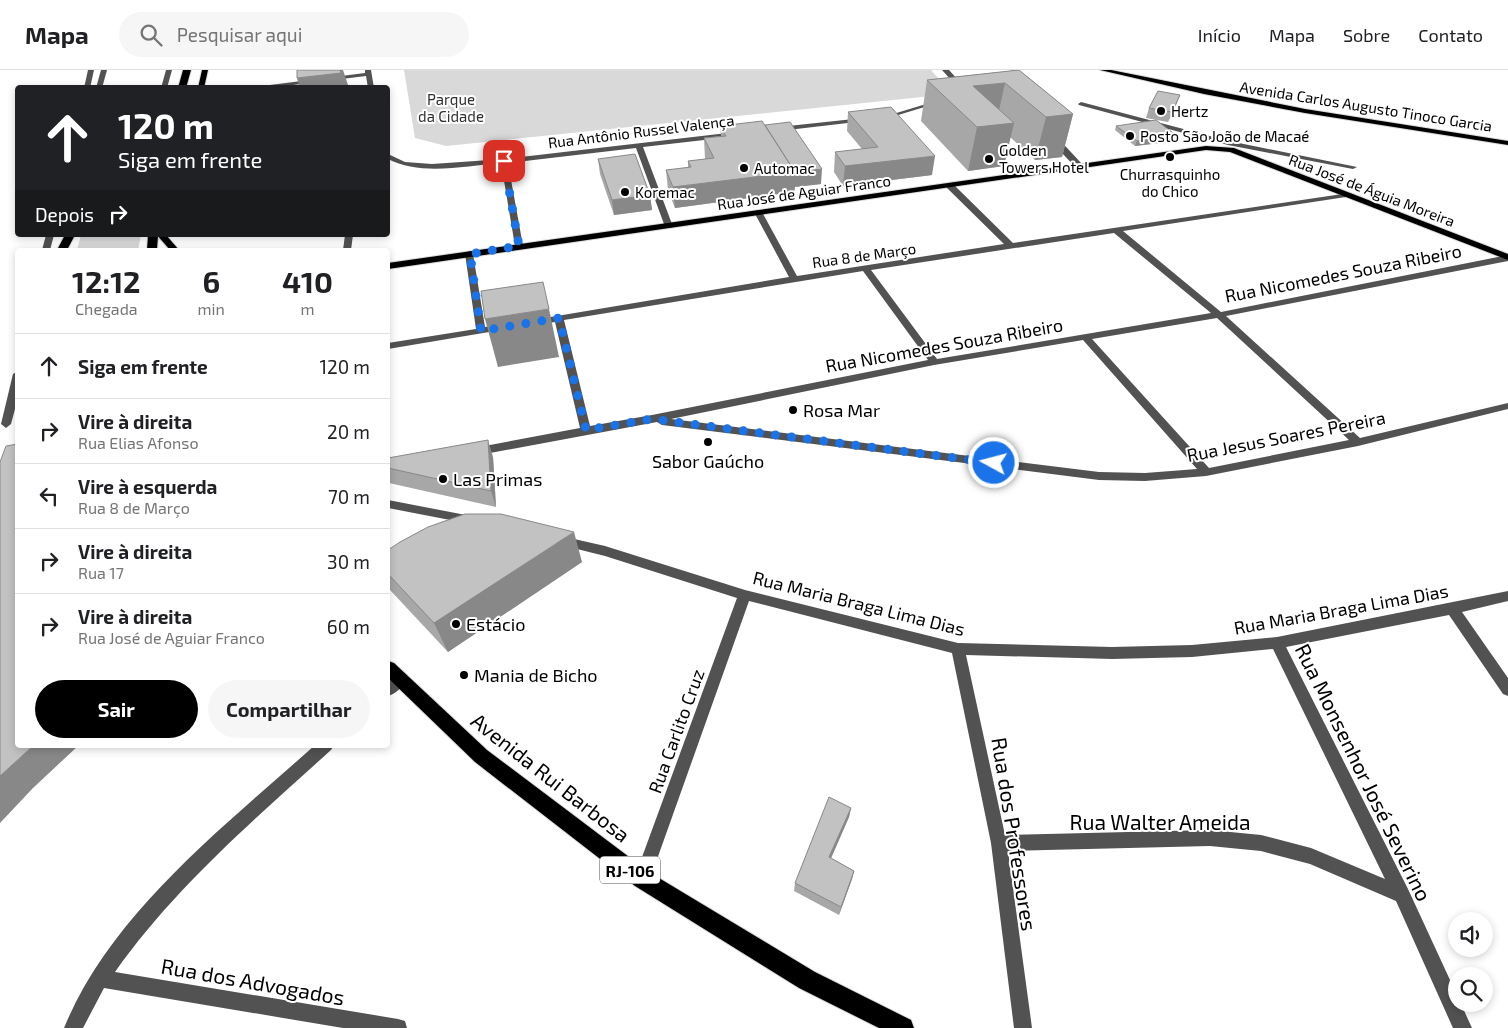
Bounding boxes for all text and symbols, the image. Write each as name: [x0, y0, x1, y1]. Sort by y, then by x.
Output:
search box: [119, 12, 469, 57]
text: Mapa: [25, 20, 89, 49]
icon: search: [137, 21, 165, 49]
text: Pesquisar aqui: [177, 23, 302, 46]
text: Início: [1198, 24, 1241, 46]
text: Mapa: [1269, 24, 1315, 46]
text: Sobre: [1343, 24, 1390, 46]
text: Contato: [1418, 24, 1483, 46]
street label: Avenida Carlos Augusto Tinoco Garcia: [1239, 77, 1493, 135]
park label: Parque da Cidade: [418, 90, 484, 125]
place label: Hertz: [1171, 102, 1208, 120]
text: 120 m: [118, 104, 214, 146]
icon: ahead: [35, 105, 100, 170]
marker: Hertz: [1155, 105, 1167, 117]
street label: Rua Antônio Russel Valença: [547, 111, 735, 152]
place label: Posto São João de Macaé: [1140, 127, 1309, 145]
marker: Posto São João de Macaé: [1124, 130, 1136, 142]
pin: [483, 140, 525, 182]
place label: Golden Towers Hotel: [999, 141, 1089, 176]
text: Siga em frente: [118, 146, 262, 172]
icon: arrive: [490, 147, 518, 175]
street label: Rua José de Águia Moreira: [1286, 150, 1458, 230]
marker: Churrasquinho do Chico: [1164, 151, 1176, 163]
marker: Golden Towers Hotel: [983, 153, 995, 165]
place label: Automac: [754, 159, 815, 177]
marker: Automac: [738, 162, 750, 174]
place label: Churrasquinho do Chico: [1120, 165, 1220, 200]
street label: Rua José de Aguiar Franco: [716, 171, 892, 213]
place label: Koremac: [635, 183, 695, 201]
marker: Koremac: [619, 186, 631, 198]
icon: right: [104, 200, 132, 228]
text: Depois: [35, 203, 94, 226]
street label: Rua 8 de Março: [811, 239, 917, 272]
street label: Rua Nicomedes Souza Ribeiro: [1223, 239, 1463, 307]
text: 12:12: [72, 263, 141, 299]
text: 6: [202, 263, 220, 299]
text: 410: [282, 263, 333, 299]
text: Chegada: [75, 299, 138, 318]
text: min: [198, 299, 225, 318]
text: m: [300, 299, 314, 318]
street label: Rua Nicomedes Souza Ribeiro: [824, 313, 1064, 377]
icon: ahead: [35, 352, 63, 380]
text: Siga em frente: [78, 355, 208, 378]
text: 120 m: [319, 355, 370, 378]
place label: Rosa Mar: [803, 399, 880, 421]
marker: Rosa Mar: [787, 404, 799, 416]
street label: Rua Jesus Soares Pereira: [1185, 406, 1387, 466]
text: Vire à direita: [78, 410, 192, 433]
icon: right: [35, 417, 63, 445]
text: 20 m: [327, 420, 370, 443]
text: Rua Elias Afonso: [78, 433, 199, 452]
marker: Sabor Gaúcho: [702, 436, 714, 448]
position arrow: [967, 436, 1019, 488]
place label: Sabor Gaúcho: [652, 450, 764, 472]
place label: Las Primas: [453, 468, 542, 490]
marker: Las Primas: [437, 473, 449, 485]
text: Vire à esquerda: [78, 475, 217, 498]
icon: left: [35, 482, 63, 510]
text: 70 m: [328, 485, 370, 508]
text: Rua 8 de Março: [78, 498, 190, 517]
text: Vire à direita: [78, 540, 192, 563]
icon: right: [35, 547, 63, 575]
text: 30 m: [327, 550, 370, 573]
text: Rua 17: [78, 563, 124, 582]
street label: Rua Maria Braga Lima Dias: [751, 566, 967, 640]
street label: Rua Maria Braga Lima Dias: [1232, 579, 1450, 639]
text: Vire à direita: [78, 605, 192, 628]
icon: right: [35, 612, 63, 640]
place label: Estácio: [466, 613, 525, 635]
text: 60 m: [327, 615, 370, 638]
marker: Estácio: [450, 618, 462, 630]
text: Rua José de Aguiar Franco: [78, 628, 265, 647]
street label: Rua Monsenhor José Severino: [1291, 639, 1437, 905]
place label: Mania de Bicho: [474, 664, 598, 686]
street label: Rua Carlito Cruz: [643, 666, 709, 796]
marker: Mania de Bicho: [458, 669, 470, 681]
button: Sair: [35, 680, 198, 738]
button: Compartilhar: [208, 680, 370, 738]
street label: Avenida Rui Barbosa: [467, 707, 635, 847]
street label: Rua dos Professores: [987, 736, 1043, 932]
street label: Rua Walter Ameida: [1069, 809, 1251, 834]
road number: RJ-106: [600, 856, 660, 884]
map controls: [1448, 912, 1493, 1012]
button: sound: [1448, 912, 1493, 957]
street label: Rua dos Advogados: [159, 953, 347, 1009]
button: search: [1448, 967, 1493, 1012]

